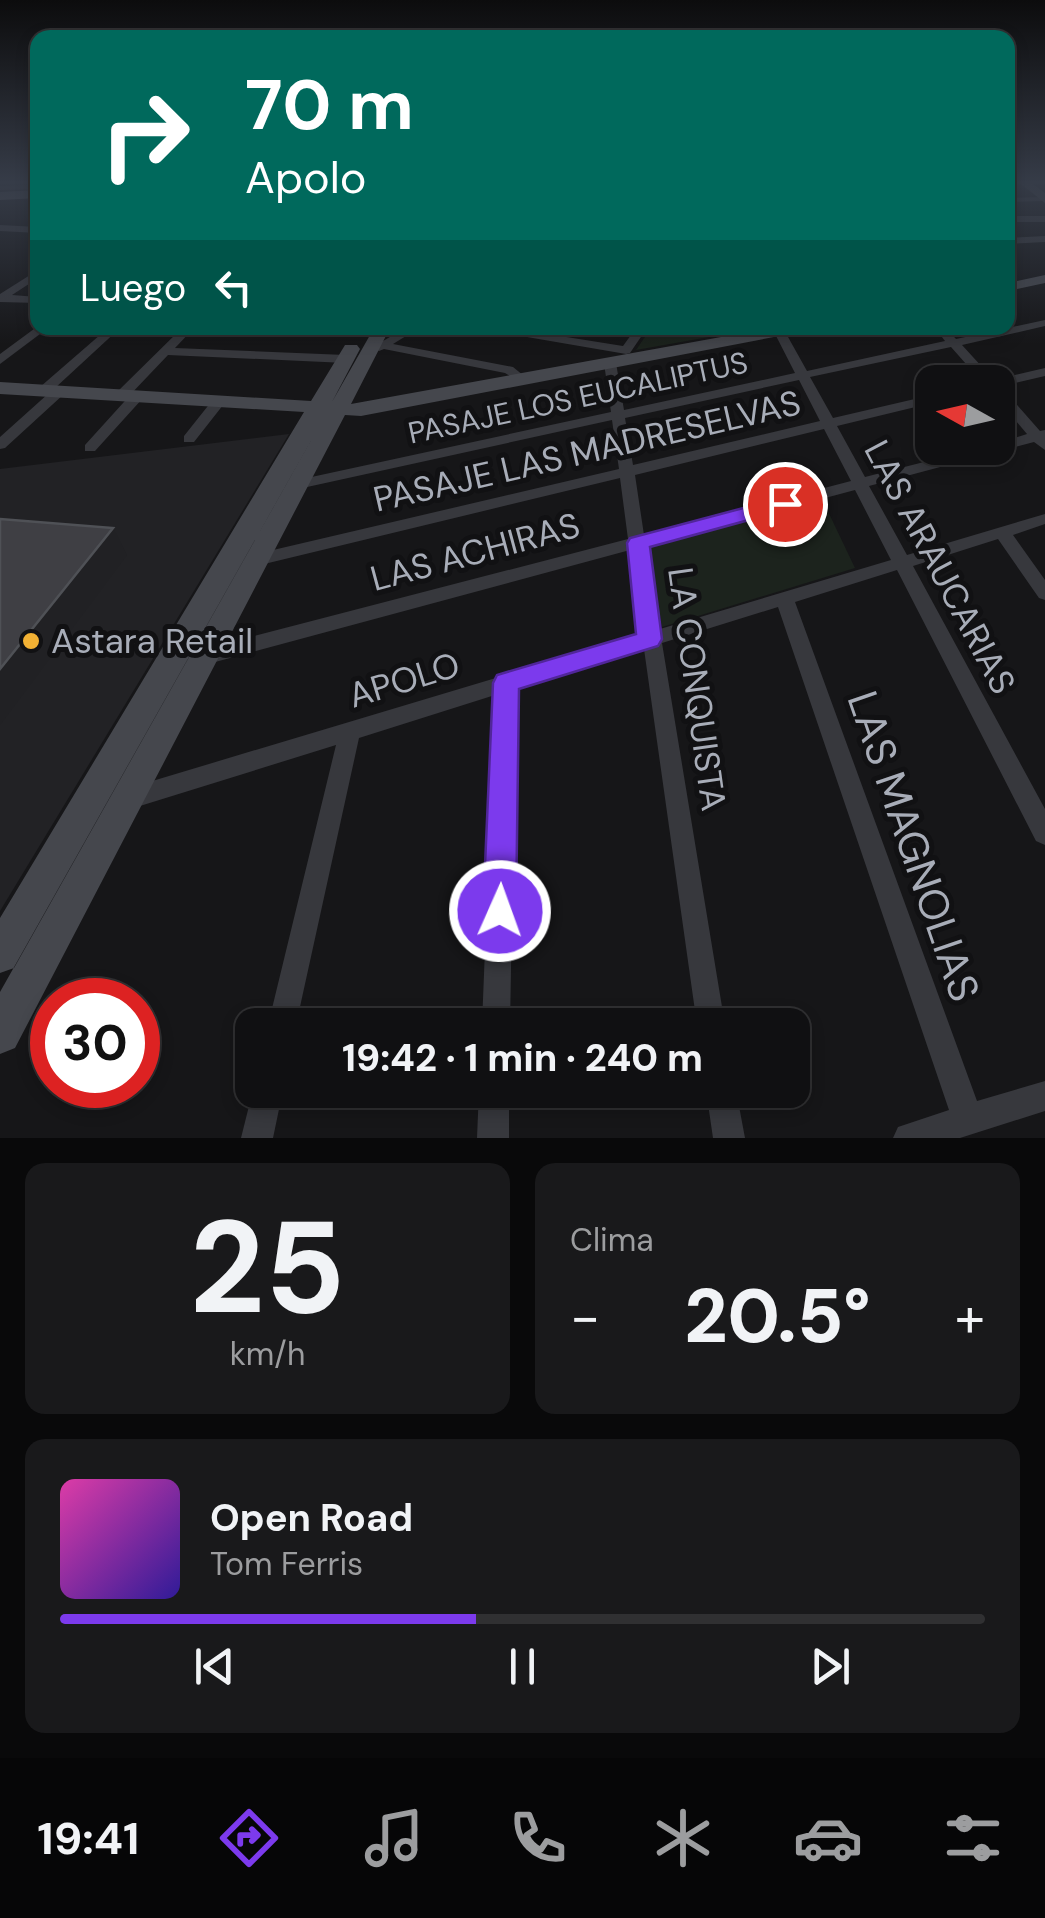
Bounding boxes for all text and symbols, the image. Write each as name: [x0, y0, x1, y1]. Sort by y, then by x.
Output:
text: 70 m: [245, 60, 414, 151]
icon: right: [80, 70, 210, 200]
text: Apolo: [245, 148, 366, 207]
icon: left: [206, 260, 261, 315]
text: Luego: [80, 263, 186, 313]
street label: PASAJE LOS EUCALIPTUS: [405, 342, 751, 453]
north arrow: [915, 365, 1015, 465]
map controls: [915, 365, 1015, 465]
street label: PASAJE LAS MADRESELVAS: [369, 379, 805, 523]
street label: LAS ARAUCARIAS: [854, 432, 1026, 702]
pin: [743, 462, 828, 547]
icon: arrive: [758, 477, 813, 532]
street label: LAS ACHIRAS: [365, 502, 585, 602]
street label: LA CONQUISTA: [657, 564, 737, 814]
place label: Astara Retail: [51, 618, 253, 664]
marker: Astara Retail: [20, 630, 42, 652]
street label: APOLO: [343, 641, 465, 719]
street label: LAS MAGNOLIAS: [835, 684, 992, 1009]
position arrow: [448, 859, 552, 963]
speed limit sign: 30: [30, 978, 160, 1108]
text: 19:42 · 1 min · 240 m: [342, 1033, 703, 1083]
text: 25: [190, 1183, 345, 1352]
text: Clima: [570, 1219, 654, 1261]
text: 20.5°: [684, 1268, 871, 1365]
text: −: [570, 1281, 600, 1353]
text: +: [955, 1281, 985, 1353]
text: km/h: [230, 1333, 305, 1375]
text: Open Road: [210, 1493, 413, 1543]
text: Tom Ferris: [210, 1543, 363, 1585]
icon: previous: [187, 1639, 242, 1694]
icon: pause: [495, 1639, 550, 1694]
icon: next: [803, 1639, 858, 1694]
icon: directions: [214, 1803, 284, 1873]
icon: music: [359, 1803, 429, 1873]
icon: phone: [503, 1803, 573, 1873]
icon: climate: [648, 1803, 718, 1873]
icon: car: [793, 1803, 863, 1873]
icon: filters: [938, 1803, 1008, 1873]
text: 19:41: [37, 1809, 139, 1868]

